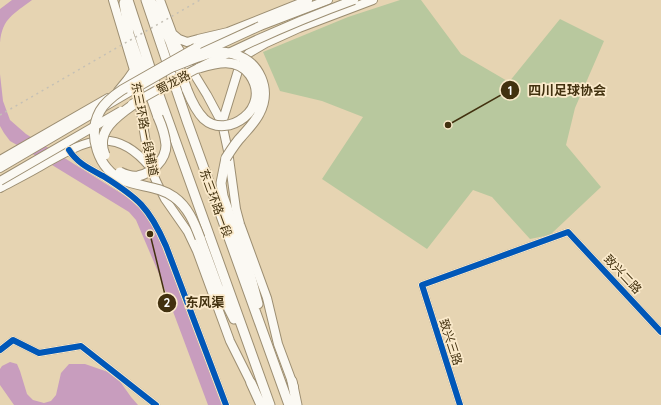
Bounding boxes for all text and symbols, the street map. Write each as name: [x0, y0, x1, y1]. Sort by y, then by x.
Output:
street label: 蜀龙路: [154, 67, 192, 97]
callout: 四川足球协会: [500, 78, 614, 103]
street label: 东三环路一段辅道: [128, 80, 162, 178]
text: 四川足球协会: [528, 82, 606, 98]
text: 1: [508, 83, 512, 98]
street label: 东三环路一段: [197, 167, 235, 239]
street label: 致兴二路: [601, 251, 645, 297]
callout: 东风渠: [157, 290, 232, 315]
text: 东风渠: [185, 294, 225, 310]
text: 2: [164, 295, 171, 310]
street label: 致兴三路: [436, 317, 466, 367]

